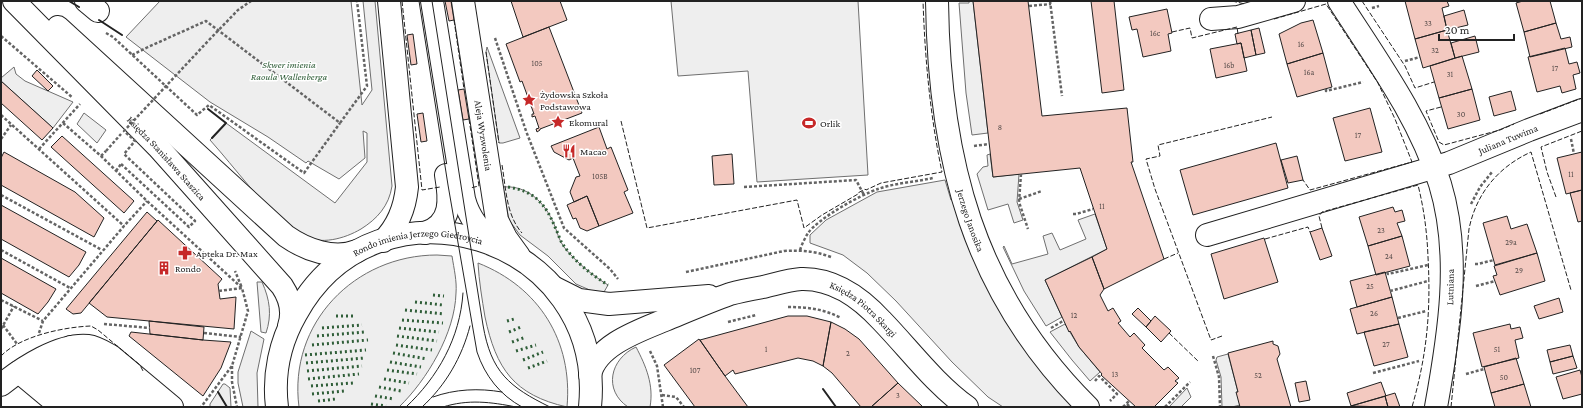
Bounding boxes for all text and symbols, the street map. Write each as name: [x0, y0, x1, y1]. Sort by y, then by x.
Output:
scale bar: [1439, 16, 1514, 42]
house number: 33: [1424, 19, 1432, 28]
text: 20 m: [1445, 23, 1470, 37]
house number: 16c: [1150, 29, 1161, 38]
house number: 16: [1298, 40, 1304, 49]
house number: 32: [1431, 46, 1439, 55]
park label: Skwer imienia Raoula Wallenberga: [251, 59, 327, 82]
house number: 105: [532, 59, 543, 68]
house number: 16b: [1224, 61, 1234, 70]
house number: 17: [1552, 64, 1558, 73]
house number: 16a: [1304, 68, 1315, 77]
house number: 31: [1447, 70, 1454, 79]
place label: Żydowska Szkoła Podstawowa: [540, 89, 608, 112]
place icon: Żydowska Szkoła Podstawowa: [521, 92, 537, 108]
street label: Aleja Wyzwolenia: [473, 99, 495, 172]
house number: 30: [1457, 110, 1466, 119]
street label: Księdza Stanisława Staszica: [125, 114, 208, 203]
place icon: Ekomural: [550, 114, 566, 130]
sports icon: Orlik: [801, 115, 817, 131]
place label: Ekomural: [569, 117, 608, 128]
place label: Orlik: [820, 118, 840, 129]
street label: Juliana Tuwima: [1475, 122, 1539, 156]
house number: 8: [998, 123, 1002, 132]
house number: 17: [1355, 131, 1361, 140]
restaurant icon: Macao: [561, 143, 577, 159]
place label: Macao: [580, 146, 607, 157]
house number: 11: [1568, 170, 1574, 179]
house number: 105B: [592, 172, 608, 181]
street label: Jerzego Janosika: [955, 187, 987, 253]
house number: 11: [1099, 202, 1105, 211]
house number: 23: [1377, 226, 1385, 235]
street label: Rondo imienia Jerzego Giedroycia: [350, 227, 485, 258]
house number: 29a: [1505, 238, 1517, 247]
pharmacy icon: Apteka Dr. Max: [177, 245, 193, 261]
place label: Apteka Dr. Max: [196, 248, 258, 259]
house number: 24: [1385, 252, 1393, 261]
building icon: Rondo: [156, 260, 172, 276]
place label: Rondo: [175, 263, 201, 274]
house number: 29: [1515, 266, 1523, 275]
street label: Lutniana: [1444, 268, 1456, 305]
street label: Księdza Piotra Skargi: [829, 279, 900, 339]
house number: 25: [1366, 282, 1374, 291]
house number: 26: [1370, 309, 1378, 318]
house number: 12: [1071, 311, 1077, 320]
house number: 27: [1382, 340, 1390, 349]
house number: 1: [765, 345, 768, 354]
house number: 51: [1494, 345, 1501, 354]
house number: 2: [846, 349, 850, 358]
house number: 107: [690, 366, 701, 375]
house number: 13: [1112, 370, 1118, 379]
house number: 52: [1254, 371, 1262, 380]
house number: 50: [1500, 373, 1509, 382]
house number: 3: [896, 391, 900, 400]

